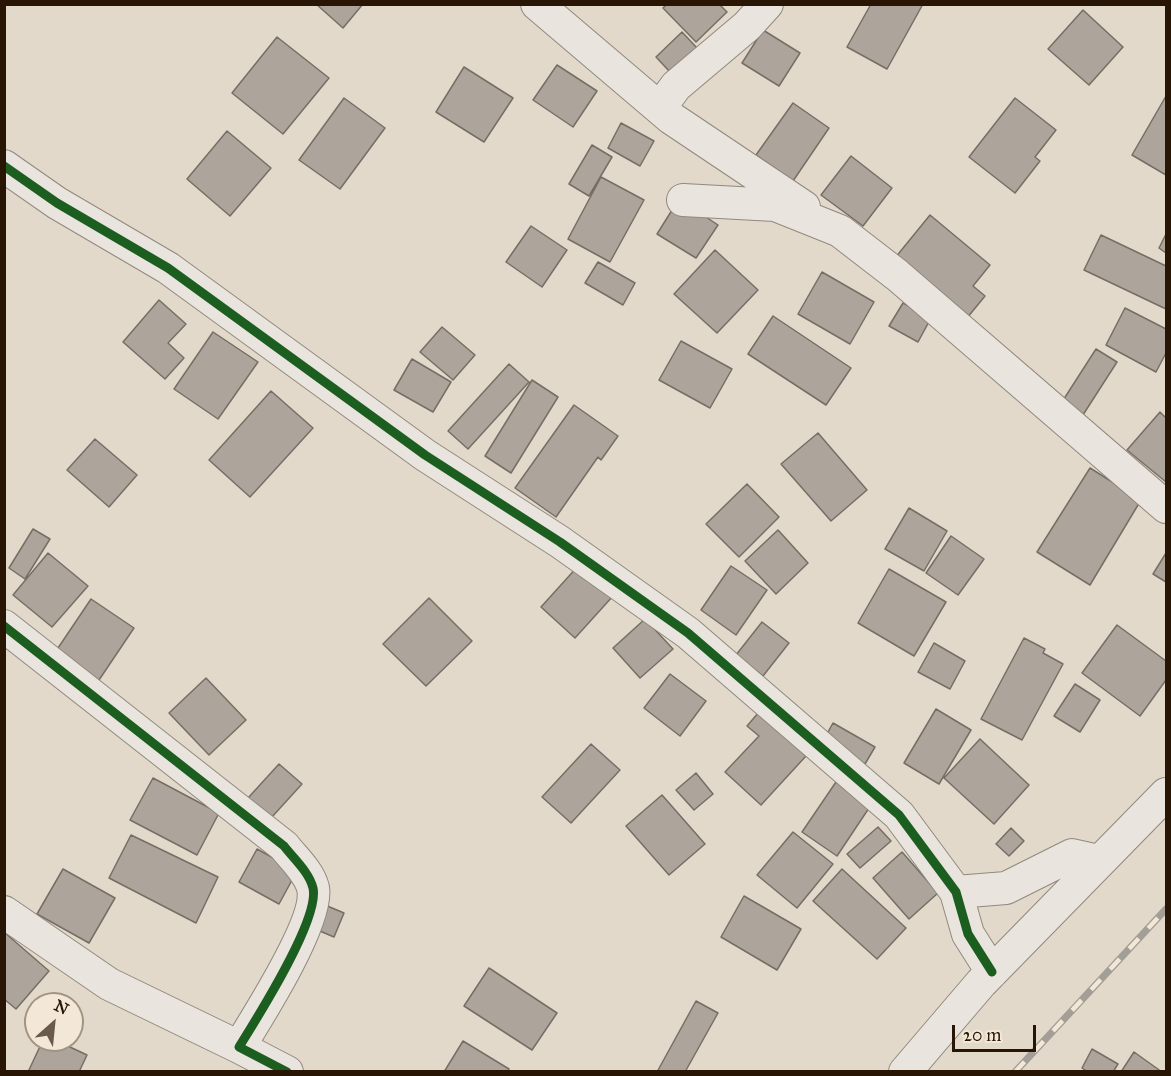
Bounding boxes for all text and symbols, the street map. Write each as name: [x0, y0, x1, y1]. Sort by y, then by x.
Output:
north arrow: [24, 992, 84, 1052]
text: N: [51, 996, 72, 1019]
scale bar: [955, 1013, 1039, 1051]
text: 20 m: [963, 1024, 1001, 1046]

